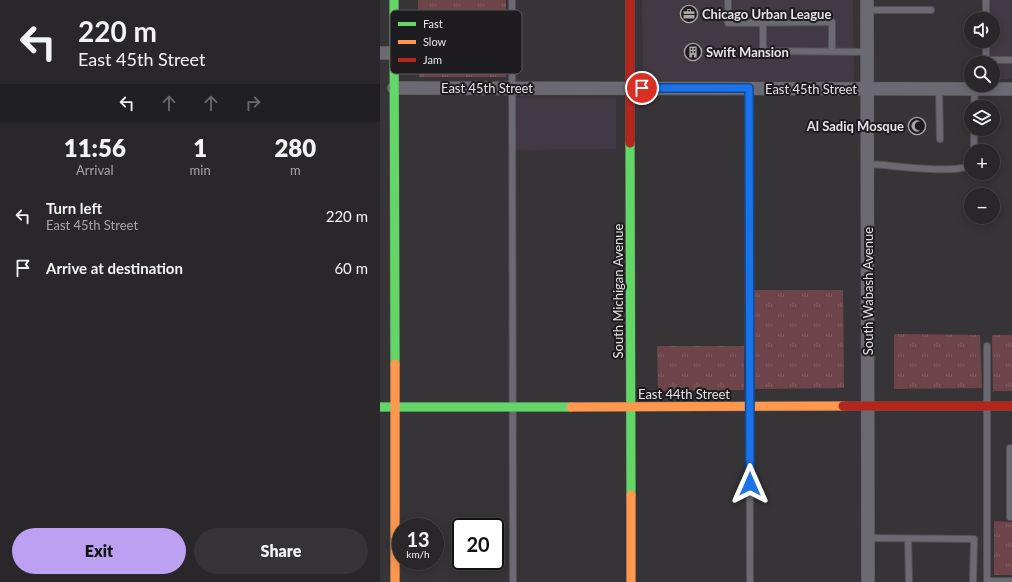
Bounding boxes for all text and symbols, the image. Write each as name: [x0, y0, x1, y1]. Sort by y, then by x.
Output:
office icon: Chicago Urban League: [679, 4, 699, 24]
place label: Chicago Urban League: [702, 6, 831, 22]
legend: [390, 10, 522, 74]
map controls: [964, 12, 1000, 224]
button: sound: [964, 12, 1000, 48]
text: 220 m: [78, 14, 157, 48]
icon: left: [12, 16, 64, 68]
text: Fast: [423, 17, 443, 30]
text: Slow: [423, 35, 447, 48]
building icon: Swift Mansion: [683, 42, 703, 62]
place label: Swift Mansion: [706, 44, 789, 60]
text: East 45th Street: [78, 48, 205, 70]
text: Jam: [423, 53, 442, 66]
button: search: [964, 56, 1000, 92]
pin: [625, 71, 659, 105]
icon: arrive: [631, 77, 653, 99]
street label: East 45th Street: [441, 80, 533, 96]
street label: East 45th Street: [765, 81, 857, 97]
icon: left: [116, 92, 138, 114]
icon: ahead: [158, 92, 180, 114]
icon: ahead: [200, 92, 222, 114]
icon: right: [242, 92, 264, 114]
button: layers: [964, 100, 1000, 136]
mosque icon: Al Sadiq Mosque: [907, 116, 927, 136]
place label: Al Sadiq Mosque: [806, 118, 904, 134]
text: 11:56: [64, 133, 126, 162]
text: 1: [193, 133, 207, 162]
text: 280: [274, 133, 316, 162]
button: +: [964, 144, 1000, 180]
text: Arrival: [76, 162, 114, 178]
text: min: [190, 162, 211, 178]
text: m: [290, 162, 301, 178]
button: −: [964, 188, 1000, 224]
text: Turn left: [46, 199, 102, 217]
icon: left: [12, 205, 34, 227]
text: 220 m: [326, 207, 368, 225]
text: East 45th Street: [46, 217, 138, 233]
street label: South Michigan Avenue: [610, 223, 626, 358]
street label: South Wabash Avenue: [860, 227, 876, 355]
icon: arrive: [12, 257, 34, 279]
text: Arrive at destination: [46, 259, 183, 277]
text: 60 m: [334, 259, 368, 277]
street label: East 44th Street: [638, 386, 730, 402]
position arrow: [729, 463, 771, 505]
speed limit sign: 20: [452, 518, 504, 570]
text: 13: [406, 527, 430, 551]
button: Exit: [12, 528, 186, 574]
button: Share: [194, 528, 368, 574]
text: km/h: [406, 548, 430, 560]

